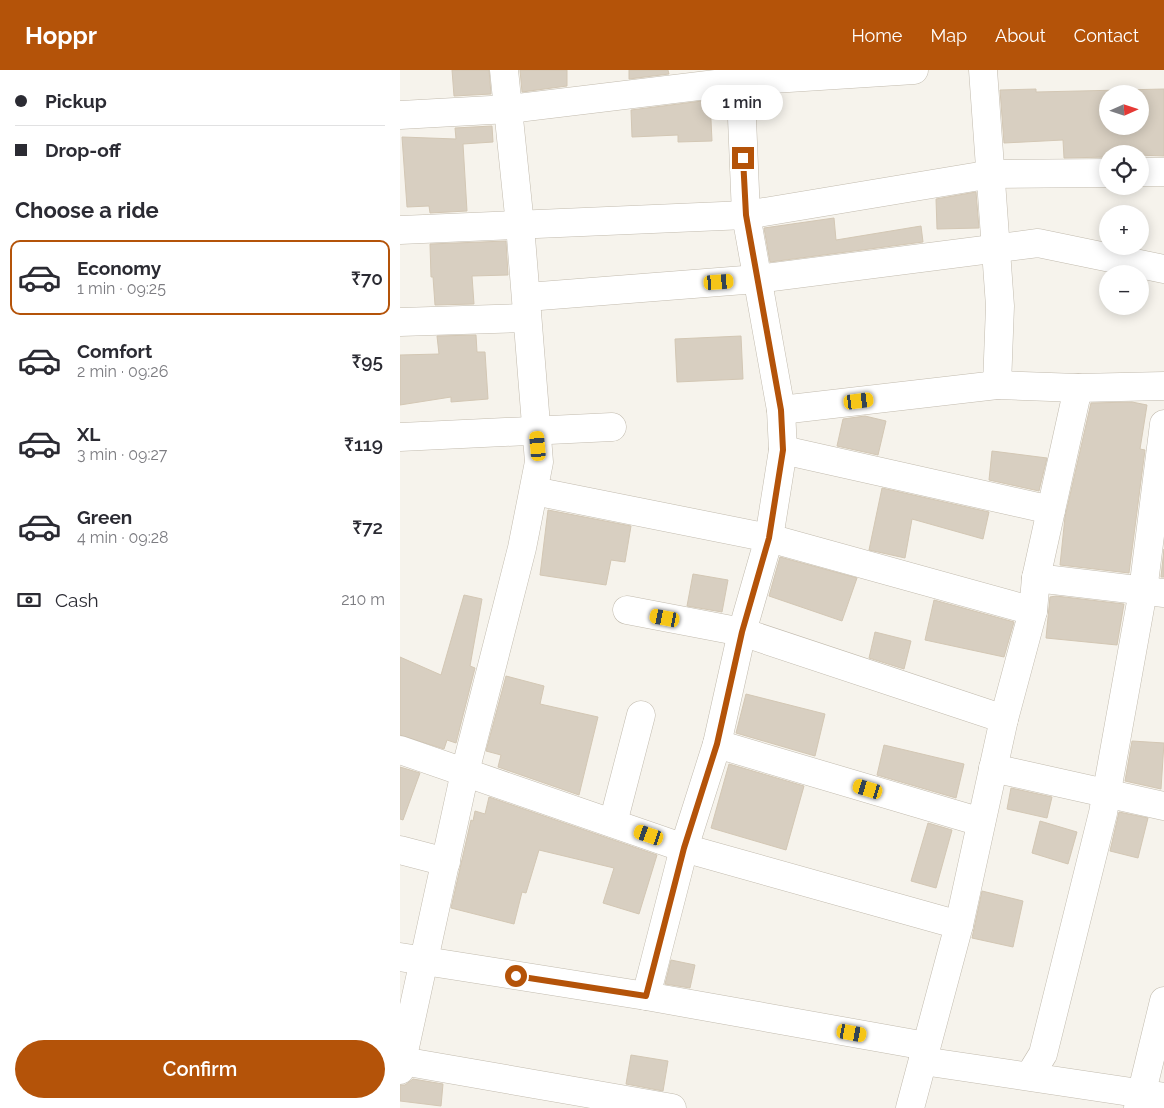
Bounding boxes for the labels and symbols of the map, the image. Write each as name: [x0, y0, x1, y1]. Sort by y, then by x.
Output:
north arrow: [1099, 85, 1149, 135]
callout: 1 min: [702, 86, 784, 121]
route end: [732, 147, 754, 169]
car: [703, 273, 734, 291]
car: [843, 392, 874, 410]
car: [529, 430, 546, 462]
car: [648, 608, 681, 628]
car: [851, 777, 884, 801]
car: [632, 823, 665, 847]
route start: [505, 965, 527, 987]
car: [835, 1023, 868, 1043]

